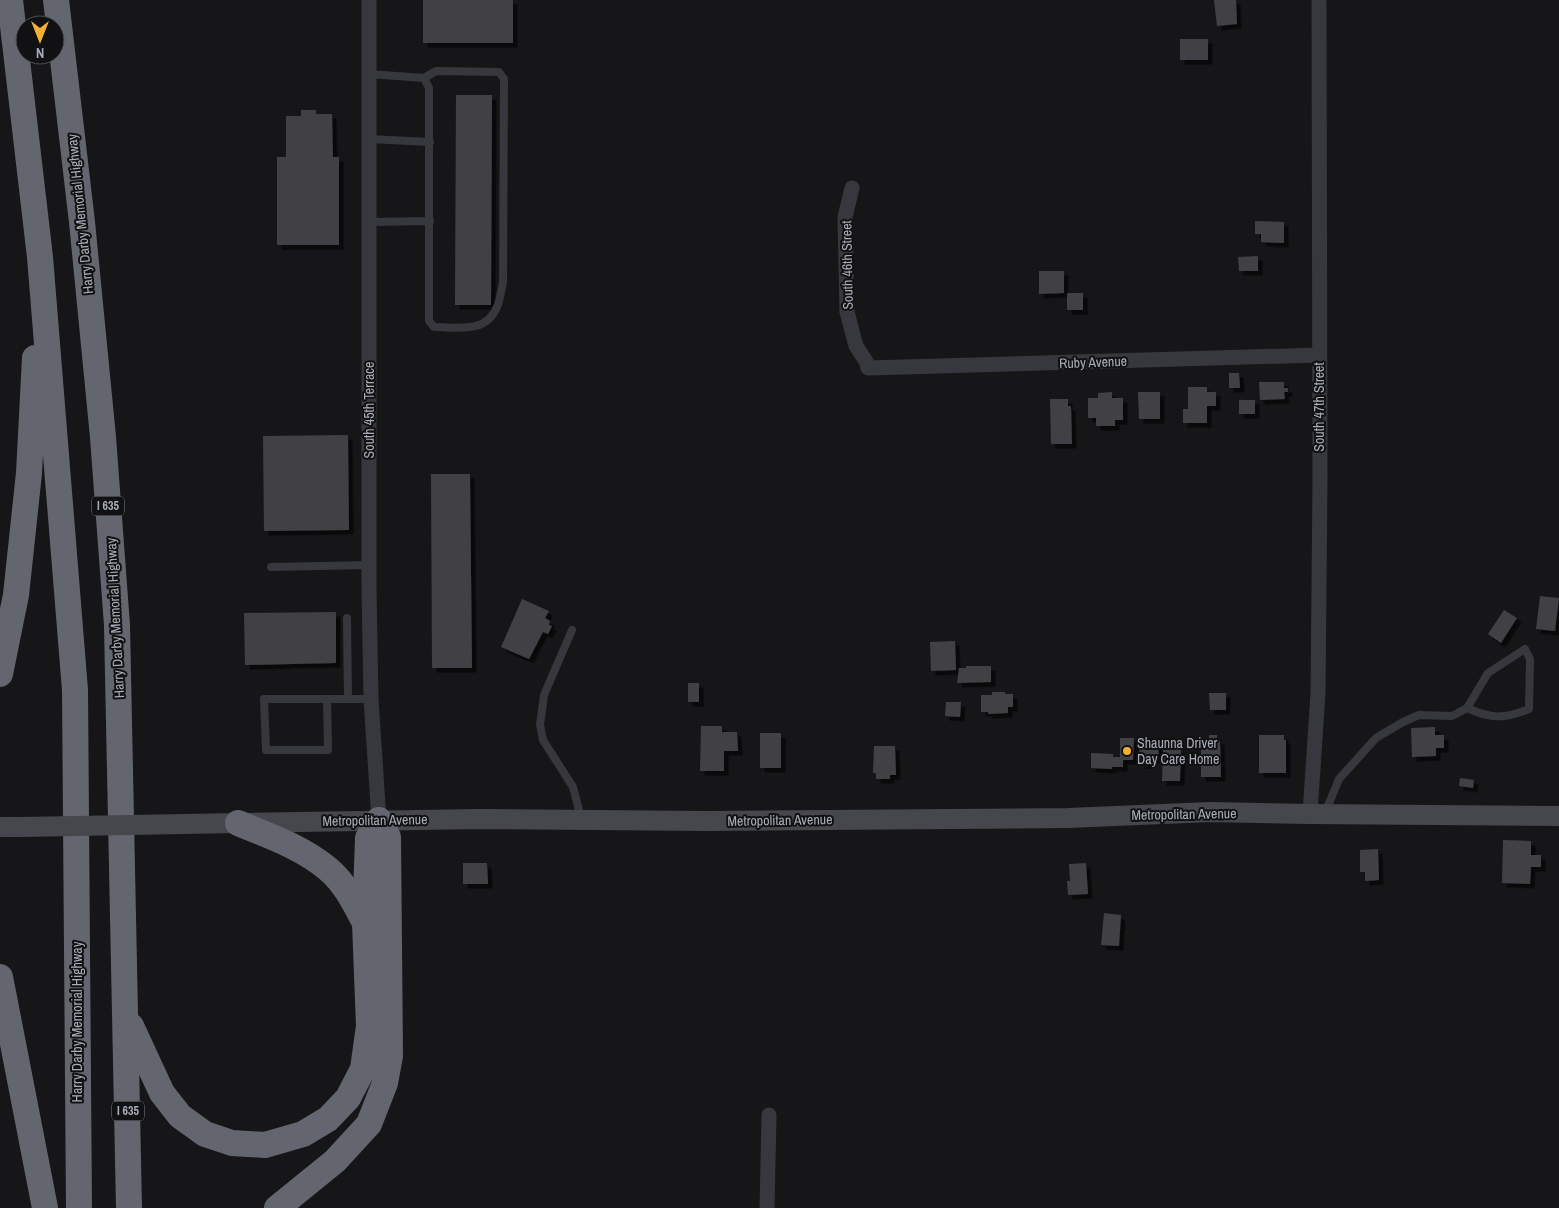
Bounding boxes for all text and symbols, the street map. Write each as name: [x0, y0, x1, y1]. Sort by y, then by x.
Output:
north arrow: [15, 15, 65, 65]
text: N: [36, 44, 44, 62]
street label: Harry Darby Memorial Highway: [63, 133, 97, 295]
street label: South 46th Street: [837, 220, 857, 310]
street label: Ruby Avenue: [1059, 352, 1127, 372]
street label: South 45th Terrace: [360, 362, 378, 458]
street label: South 47th Street: [1310, 362, 1328, 452]
road number: I 635: [92, 496, 124, 516]
street label: Harry Darby Memorial Highway: [102, 537, 128, 699]
place label: Shaunna Driver Day Care Home: [1137, 734, 1219, 768]
marker: Shaunna Driver Day Care Home: [1121, 745, 1133, 757]
street label: Metropolitan Avenue: [1131, 804, 1237, 824]
street label: Metropolitan Avenue: [322, 810, 428, 830]
street label: Metropolitan Avenue: [727, 810, 833, 830]
street label: Harry Darby Memorial Highway: [68, 941, 86, 1102]
road number: I 635: [112, 1102, 144, 1120]

